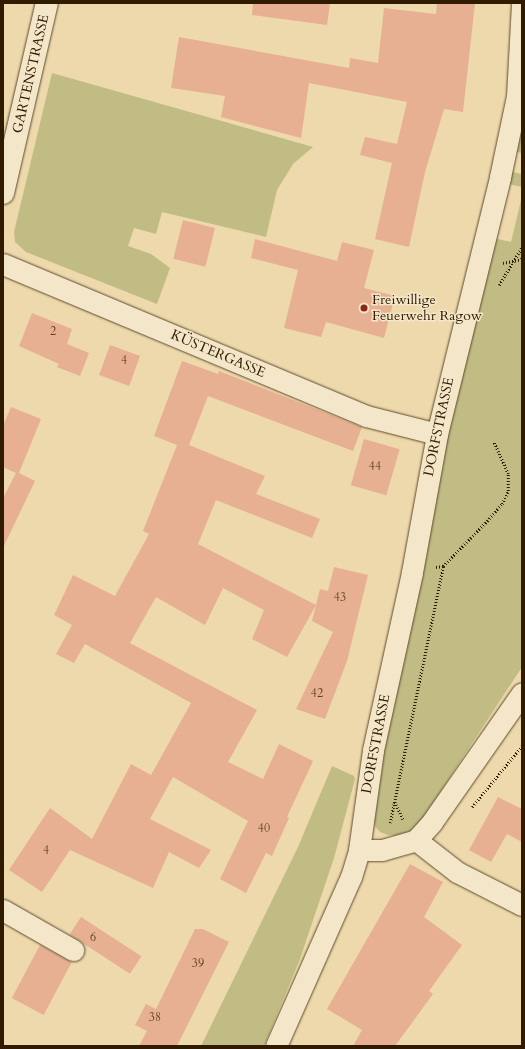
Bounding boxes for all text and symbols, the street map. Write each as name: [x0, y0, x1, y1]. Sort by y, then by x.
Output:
street label: GARTENSTRASSE: [9, 13, 53, 135]
place label: Freiwillige Feuerwehr Ragow: [372, 292, 482, 324]
marker: Freiwillige Feuerwehr Ragow: [359, 303, 369, 313]
house number: 2: [50, 325, 56, 339]
street label: KÜSTERGASSE: [168, 327, 268, 381]
house number: 4: [121, 354, 127, 368]
street label: DORFSTRASSE: [420, 376, 458, 478]
house number: 44: [369, 460, 381, 474]
house number: 43: [334, 591, 346, 605]
house number: 42: [311, 687, 323, 701]
street label: DORFSTRASSE: [358, 693, 394, 795]
house number: 40: [258, 822, 270, 836]
house number: 4: [43, 844, 49, 858]
house number: 6: [90, 931, 96, 945]
house number: 39: [192, 957, 204, 971]
house number: 38: [149, 1011, 161, 1025]

